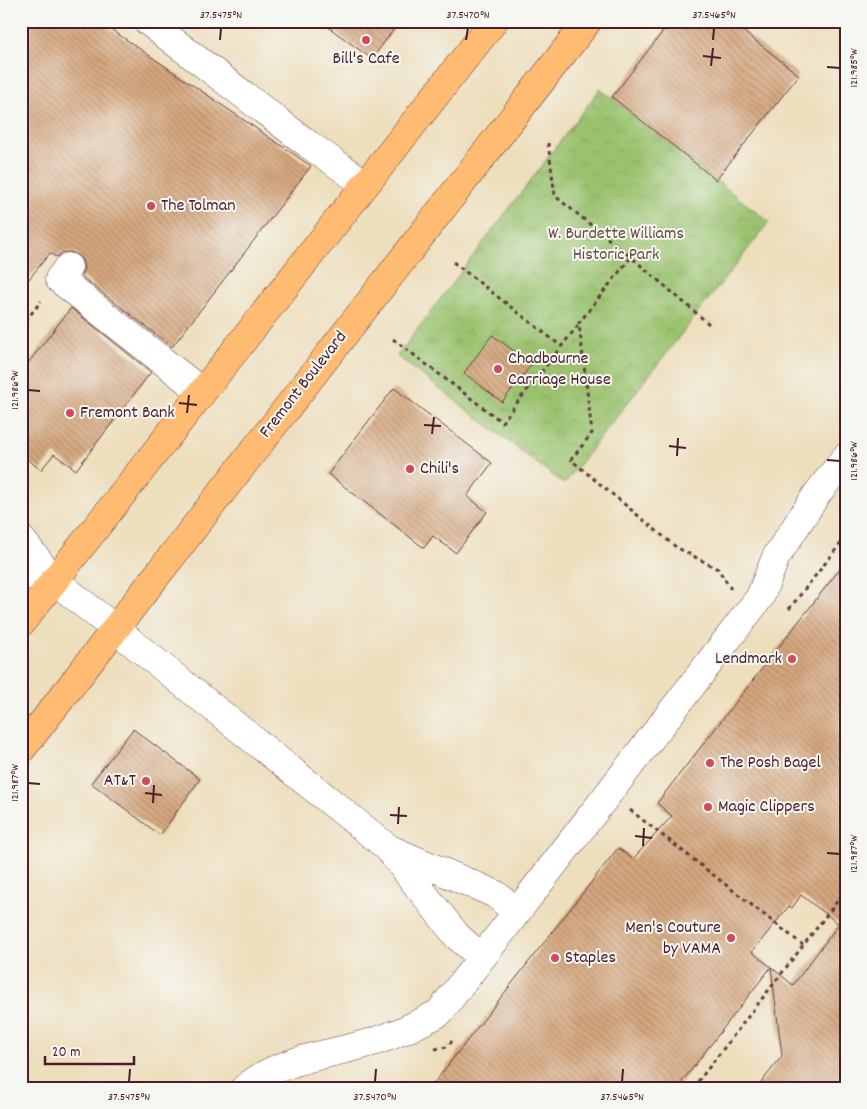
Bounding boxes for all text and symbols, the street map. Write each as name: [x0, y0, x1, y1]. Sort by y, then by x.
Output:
text: 37.5475°N: [200, 7, 242, 24]
text: 37.5470°N: [446, 7, 490, 24]
text: 37.5465°N: [692, 7, 736, 24]
marker: Bill's Cafe: [360, 34, 372, 46]
place label: Bill's Cafe: [332, 47, 400, 72]
text: 121.985°W: [846, 48, 863, 88]
place label: The Tolman: [161, 194, 235, 219]
marker: The Tolman: [145, 200, 157, 212]
park label: W. Burdette Williams Historic Park: [548, 222, 684, 268]
street label: Fremont Boulevard: [254, 326, 354, 444]
place label: Chadbourne Carriage House: [508, 347, 611, 393]
marker: Chadbourne Carriage House: [492, 363, 504, 375]
text: 121.986°W: [7, 370, 24, 410]
place label: Fremont Bank: [80, 401, 175, 426]
marker: Fremont Bank: [64, 407, 76, 419]
text: 121.986°W: [846, 441, 863, 481]
place label: Chili's: [420, 457, 459, 482]
marker: Chili's: [404, 463, 416, 475]
place label: Lendmark: [715, 647, 782, 672]
marker: Lendmark: [786, 653, 798, 665]
place label: The Posh Bagel: [720, 751, 821, 776]
marker: The Posh Bagel: [704, 757, 716, 769]
text: 121.987°W: [7, 764, 24, 802]
place label: AT&T: [104, 769, 136, 794]
marker: AT&T: [140, 775, 152, 787]
place label: Magic Clippers: [718, 795, 815, 820]
marker: Magic Clippers: [702, 801, 714, 813]
text: 121.987°W: [846, 835, 863, 873]
place label: Men's Couture by VAMA: [625, 916, 721, 962]
marker: Men's Couture by VAMA: [725, 932, 737, 944]
place label: Staples: [565, 946, 616, 971]
marker: Staples: [549, 952, 561, 964]
scale bar: [45, 1034, 134, 1066]
text: 20 m: [52, 1042, 80, 1064]
text: 37.5475°N: [108, 1089, 150, 1106]
text: 37.5470°N: [353, 1089, 397, 1106]
text: 37.5465°N: [600, 1089, 644, 1106]

